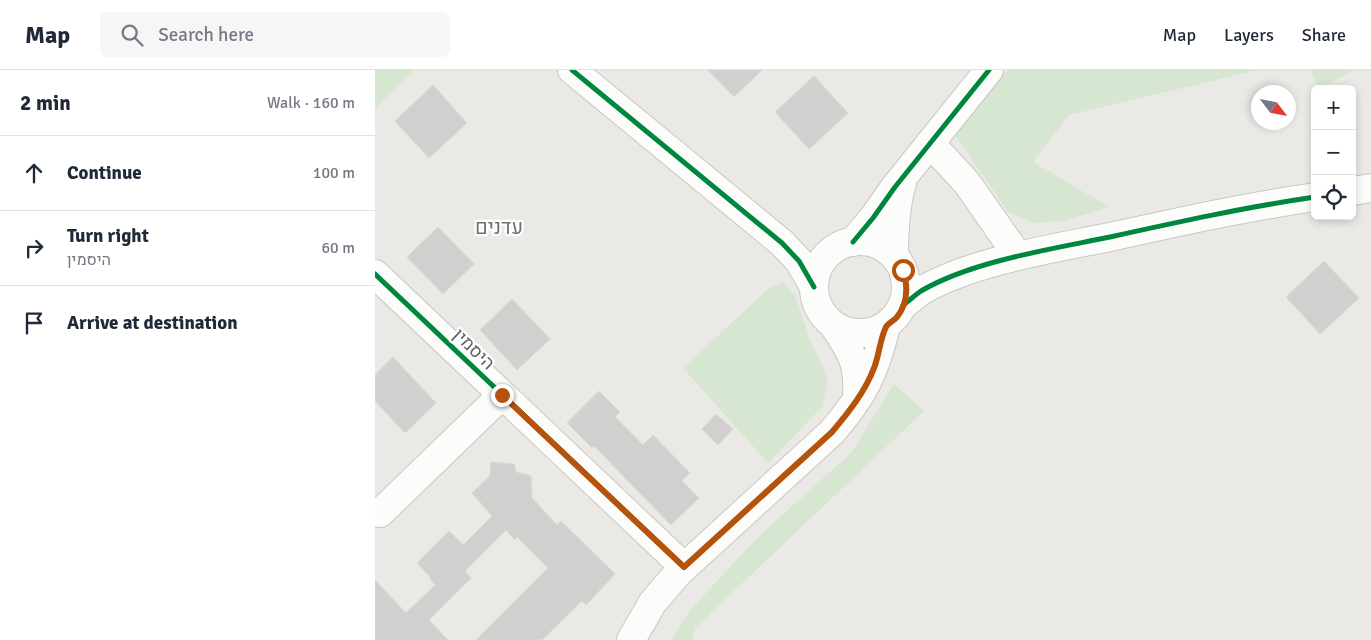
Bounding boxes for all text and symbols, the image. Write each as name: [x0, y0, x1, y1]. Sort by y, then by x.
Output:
search box: [100, 12, 450, 57]
text: Map: [25, 20, 70, 50]
icon: search: [118, 21, 146, 49]
text: Search here: [158, 23, 254, 47]
text: Map: [1163, 24, 1196, 46]
text: Layers: [1224, 24, 1274, 46]
text: Share: [1302, 24, 1346, 46]
north arrow: [1251, 85, 1296, 130]
map controls: [1311, 85, 1356, 220]
button: +: [1311, 85, 1356, 130]
text: 2 min: [20, 90, 71, 116]
text: Walk · 160 m: [267, 93, 355, 113]
button: −: [1311, 130, 1356, 175]
icon: ahead: [20, 159, 48, 187]
text: Continue: [67, 161, 142, 185]
text: 100 m: [313, 163, 355, 183]
button: locate: [1311, 175, 1356, 220]
district label: עדנים: [475, 215, 523, 240]
text: Turn right: [67, 224, 149, 248]
icon: right: [20, 234, 48, 262]
text: 60 m: [321, 238, 355, 258]
text: היסמין: [67, 250, 111, 270]
route start: [892, 259, 915, 282]
icon: arrive: [20, 309, 48, 337]
text: Arrive at destination: [67, 311, 238, 335]
street label: היסמין: [449, 324, 499, 374]
route end: [491, 384, 514, 407]

